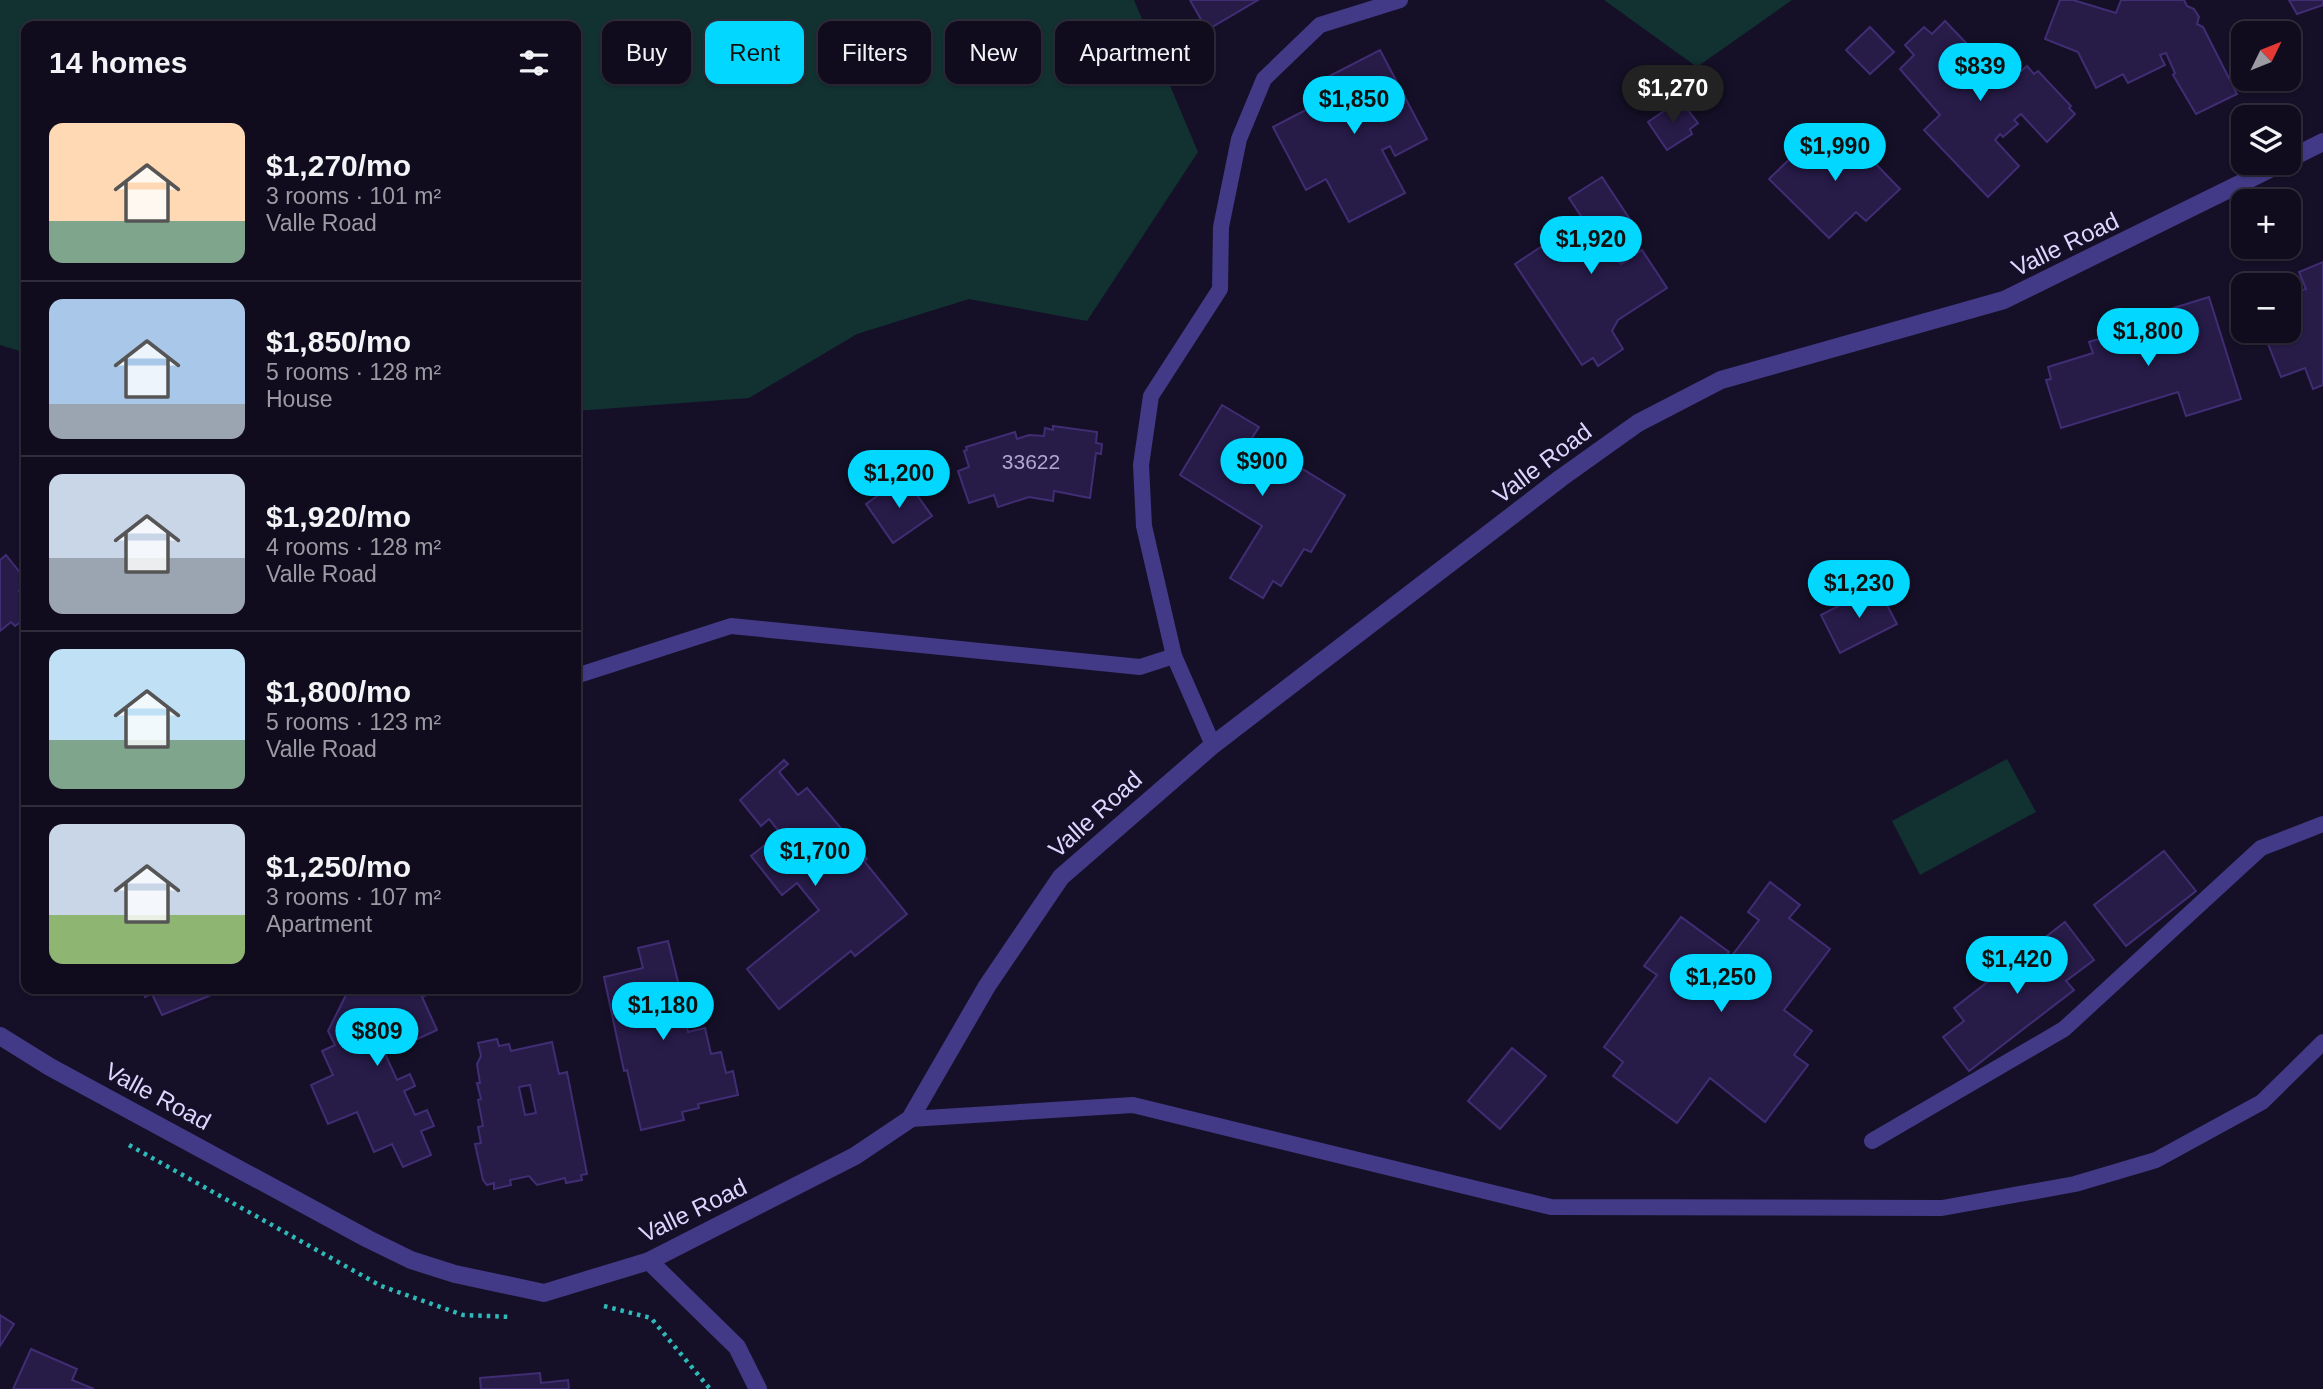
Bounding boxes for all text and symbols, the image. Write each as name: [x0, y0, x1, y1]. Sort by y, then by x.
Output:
chip: Buy: [602, 21, 691, 84]
chip: Rent: [705, 21, 804, 84]
chip: Filters: [818, 21, 931, 84]
chip: New: [945, 21, 1041, 84]
chip: Apartment: [1055, 21, 1214, 84]
north arrow: [2231, 21, 2301, 91]
map controls: [2231, 21, 2301, 343]
pin: $839: [1939, 43, 2021, 103]
icon: filters: [515, 44, 553, 82]
text: 14 homes: [49, 46, 187, 79]
text: $839: [1954, 53, 2006, 79]
pin: $1,270: [1616, 66, 1730, 125]
text: $1,270: [1638, 75, 1708, 101]
pin: $1,850: [1297, 76, 1411, 136]
text: $1,850: [1319, 86, 1389, 112]
button: layers: [2231, 105, 2301, 175]
pin: $1,990: [1778, 124, 1892, 183]
text: $1,990: [1800, 133, 1870, 159]
text: $1,270/mo: [266, 149, 411, 182]
icon: home: [105, 151, 189, 235]
text: 3 rooms · 101 m²: [266, 183, 441, 209]
button: +: [2231, 189, 2301, 259]
street label: Valle Road: [2007, 207, 2123, 281]
text: Valle Road: [266, 210, 377, 236]
pin: $1,920: [1534, 216, 1648, 276]
text: $1,920: [1556, 226, 1626, 252]
button: −: [2231, 273, 2301, 343]
pin: $1,800: [2091, 308, 2205, 368]
text: $1,800: [2113, 318, 2183, 344]
text: $1,850/mo: [266, 325, 411, 358]
icon: home: [105, 327, 189, 411]
text: 5 rooms · 128 m²: [266, 359, 441, 385]
text: House: [266, 386, 332, 412]
street label: Valle Road: [1488, 417, 1596, 509]
pin: $900: [1221, 438, 1303, 498]
text: $900: [1236, 448, 1288, 474]
pin: $1,200: [842, 450, 956, 510]
house number: 33622: [1002, 450, 1060, 473]
text: $1,200: [864, 460, 934, 486]
text: $1,920/mo: [266, 500, 411, 533]
icon: home: [105, 502, 189, 586]
text: 4 rooms · 128 m²: [266, 534, 441, 560]
pin: $1,230: [1802, 560, 1916, 620]
text: Valle Road: [266, 561, 377, 587]
text: $1,230: [1824, 570, 1894, 596]
text: $1,800/mo: [266, 675, 411, 708]
icon: home: [105, 677, 189, 761]
text: 5 rooms · 123 m²: [266, 709, 441, 735]
text: Valle Road: [266, 736, 377, 762]
street label: Valle Road: [1043, 765, 1147, 863]
pin: $1,700: [758, 828, 872, 888]
text: $1,700: [780, 838, 850, 864]
text: $1,250/mo: [266, 850, 411, 883]
icon: home: [105, 852, 189, 936]
text: 3 rooms · 107 m²: [266, 884, 441, 910]
text: Apartment: [266, 911, 372, 937]
pin: $1,420: [1960, 936, 2074, 996]
text: $1,420: [1982, 946, 2052, 972]
pin: $1,250: [1664, 954, 1778, 1014]
text: $1,250: [1686, 964, 1756, 990]
pin: $1,180: [606, 982, 720, 1042]
text: $1,180: [628, 992, 698, 1018]
pin: $809: [336, 1009, 418, 1068]
text: $809: [351, 1018, 403, 1044]
street label: Valle Road: [101, 1057, 215, 1135]
street label: Valle Road: [635, 1173, 751, 1247]

